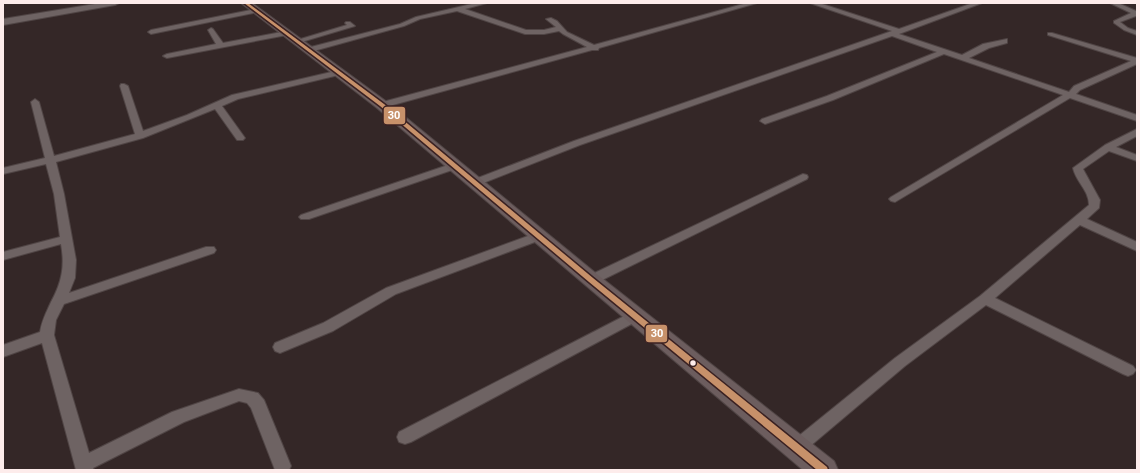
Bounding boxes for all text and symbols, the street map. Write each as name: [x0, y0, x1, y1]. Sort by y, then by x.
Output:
line badge: 30: [383, 106, 406, 125]
text: 30: [388, 109, 400, 122]
line badge: 30: [645, 324, 668, 343]
text: 30: [651, 327, 663, 340]
unlabelled marker: [688, 358, 698, 368]

